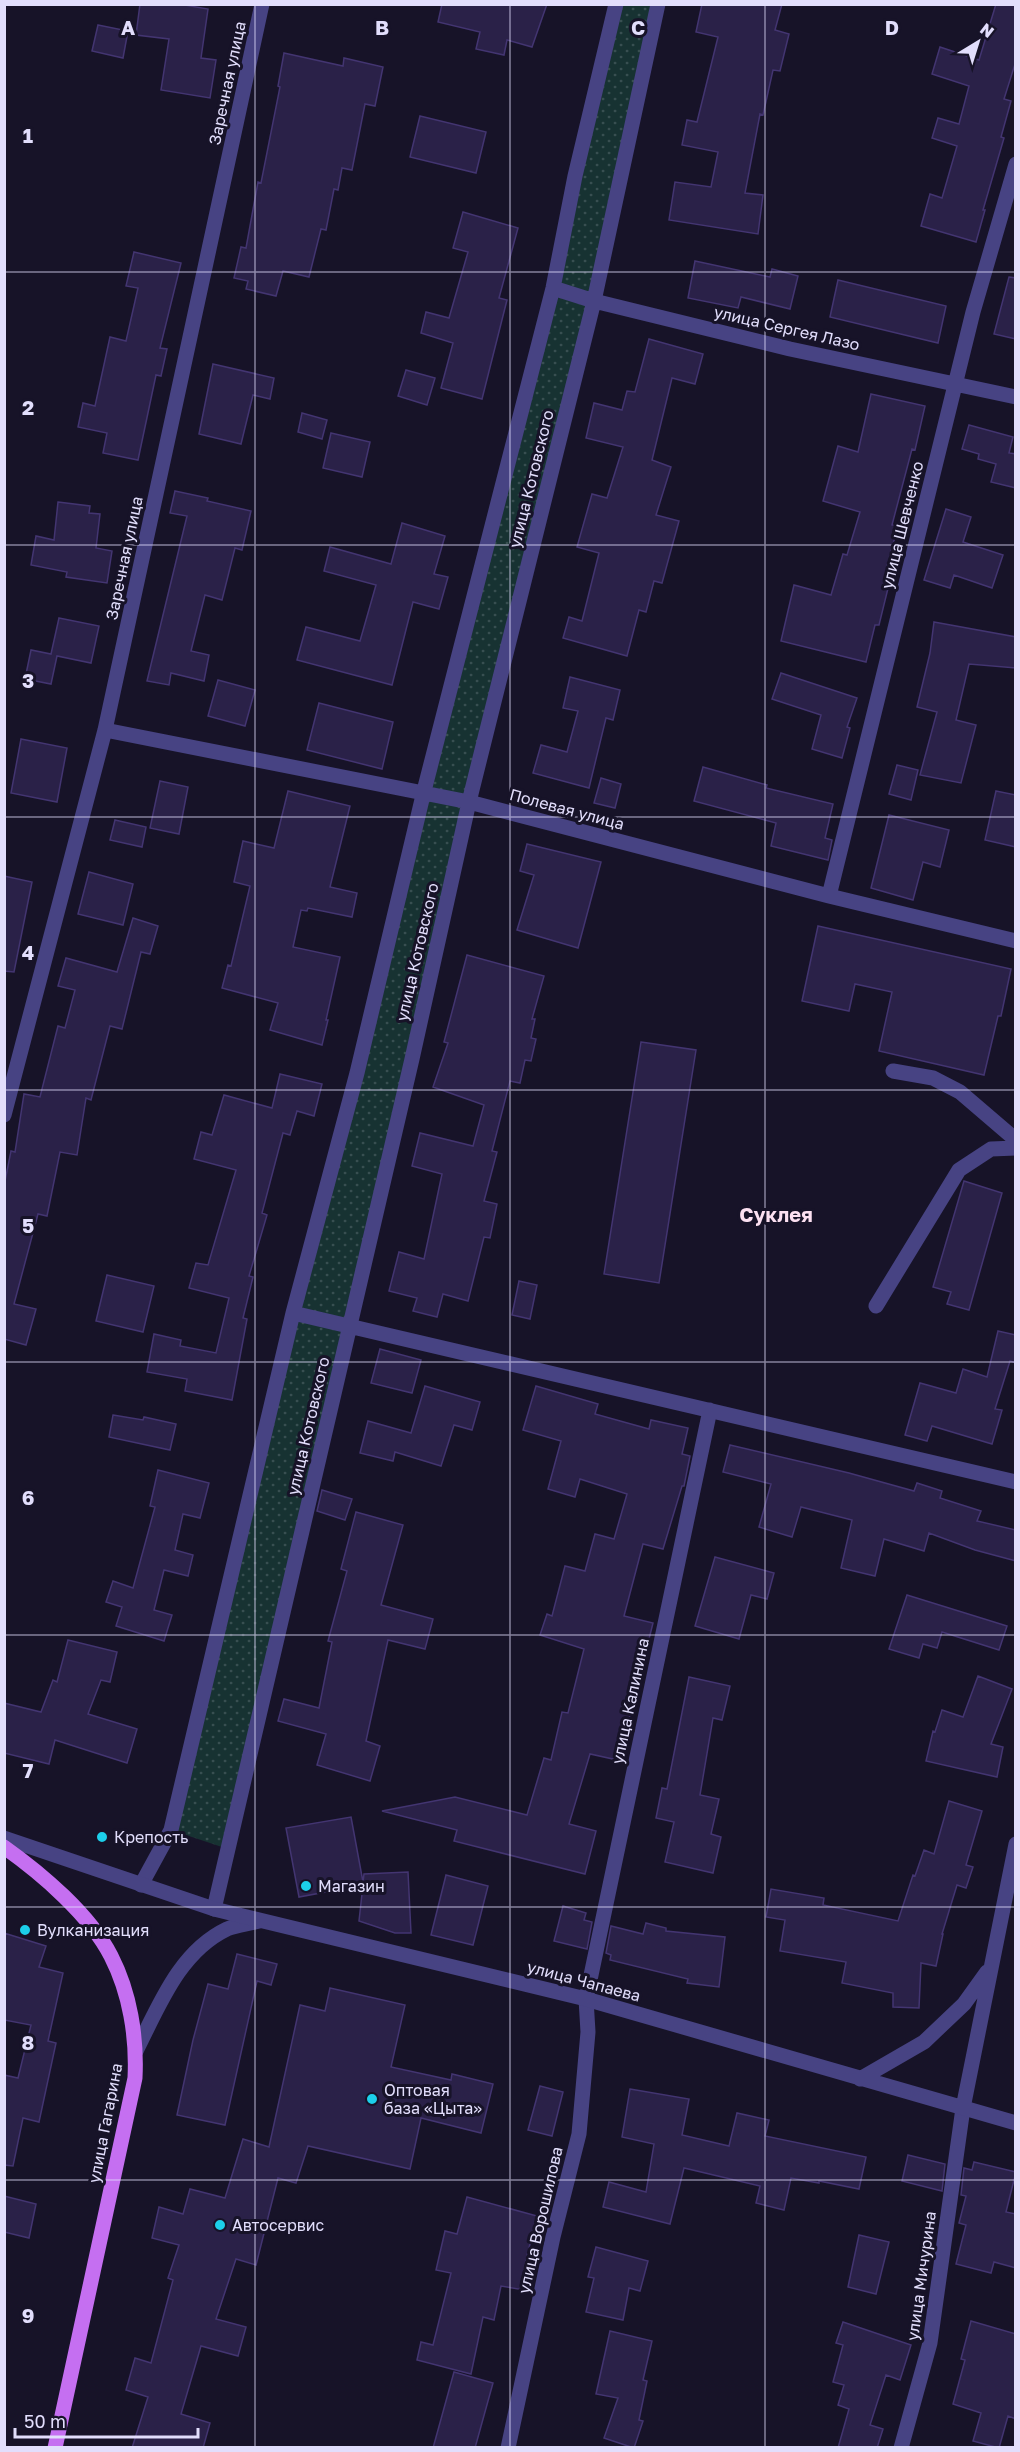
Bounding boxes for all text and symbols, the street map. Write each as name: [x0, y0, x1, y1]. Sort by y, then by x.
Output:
north arrow: [948, 12, 1008, 72]
text: A: [121, 15, 135, 39]
text: B: [375, 15, 389, 39]
text: C: [631, 15, 645, 39]
text: D: [885, 15, 899, 39]
street label: Заречная улица: [204, 19, 250, 147]
text: N: [976, 19, 998, 42]
text: 1: [23, 123, 33, 147]
street label: улица Сергея Лазо: [712, 302, 862, 354]
text: 2: [22, 395, 34, 419]
street label: улица Котовского: [504, 408, 558, 550]
street label: улица Шевченко: [876, 459, 928, 591]
street label: Заречная улица: [101, 494, 147, 622]
text: 3: [22, 668, 34, 692]
street label: Полевая улица: [507, 784, 627, 834]
street label: улица Котовского: [391, 881, 443, 1023]
text: 4: [22, 940, 34, 964]
district label: Суклея: [739, 1202, 813, 1226]
text: 5: [22, 1213, 34, 1237]
street label: улица Котовского: [282, 1355, 334, 1497]
text: 6: [22, 1485, 34, 1509]
street label: улица Калинина: [607, 1636, 653, 1766]
text: 7: [23, 1758, 34, 1782]
place label: Крепость: [114, 1827, 188, 1847]
marker: Крепость: [95, 1830, 109, 1844]
place label: Магазин: [318, 1876, 385, 1896]
marker: Магазин: [299, 1879, 313, 1893]
place label: Вулканизация: [37, 1920, 149, 1940]
marker: Вулканизация: [18, 1923, 32, 1937]
street label: улица Чапаева: [525, 1956, 643, 2006]
text: 8: [22, 2030, 34, 2054]
street label: улица Гагарина: [84, 2061, 126, 2185]
place label: Оптовая база «Цыта»: [384, 2080, 482, 2118]
marker: Оптовая база «Цыта»: [365, 2092, 379, 2106]
street label: улица Ворошилова: [513, 2144, 567, 2296]
street label: улица Мичурина: [902, 2210, 940, 2342]
place label: Автосервис: [232, 2215, 325, 2235]
marker: Автосервис: [213, 2218, 227, 2232]
text: 9: [22, 2303, 34, 2327]
scale bar: [15, 2401, 198, 2439]
text: 50 m: [24, 2410, 66, 2432]

